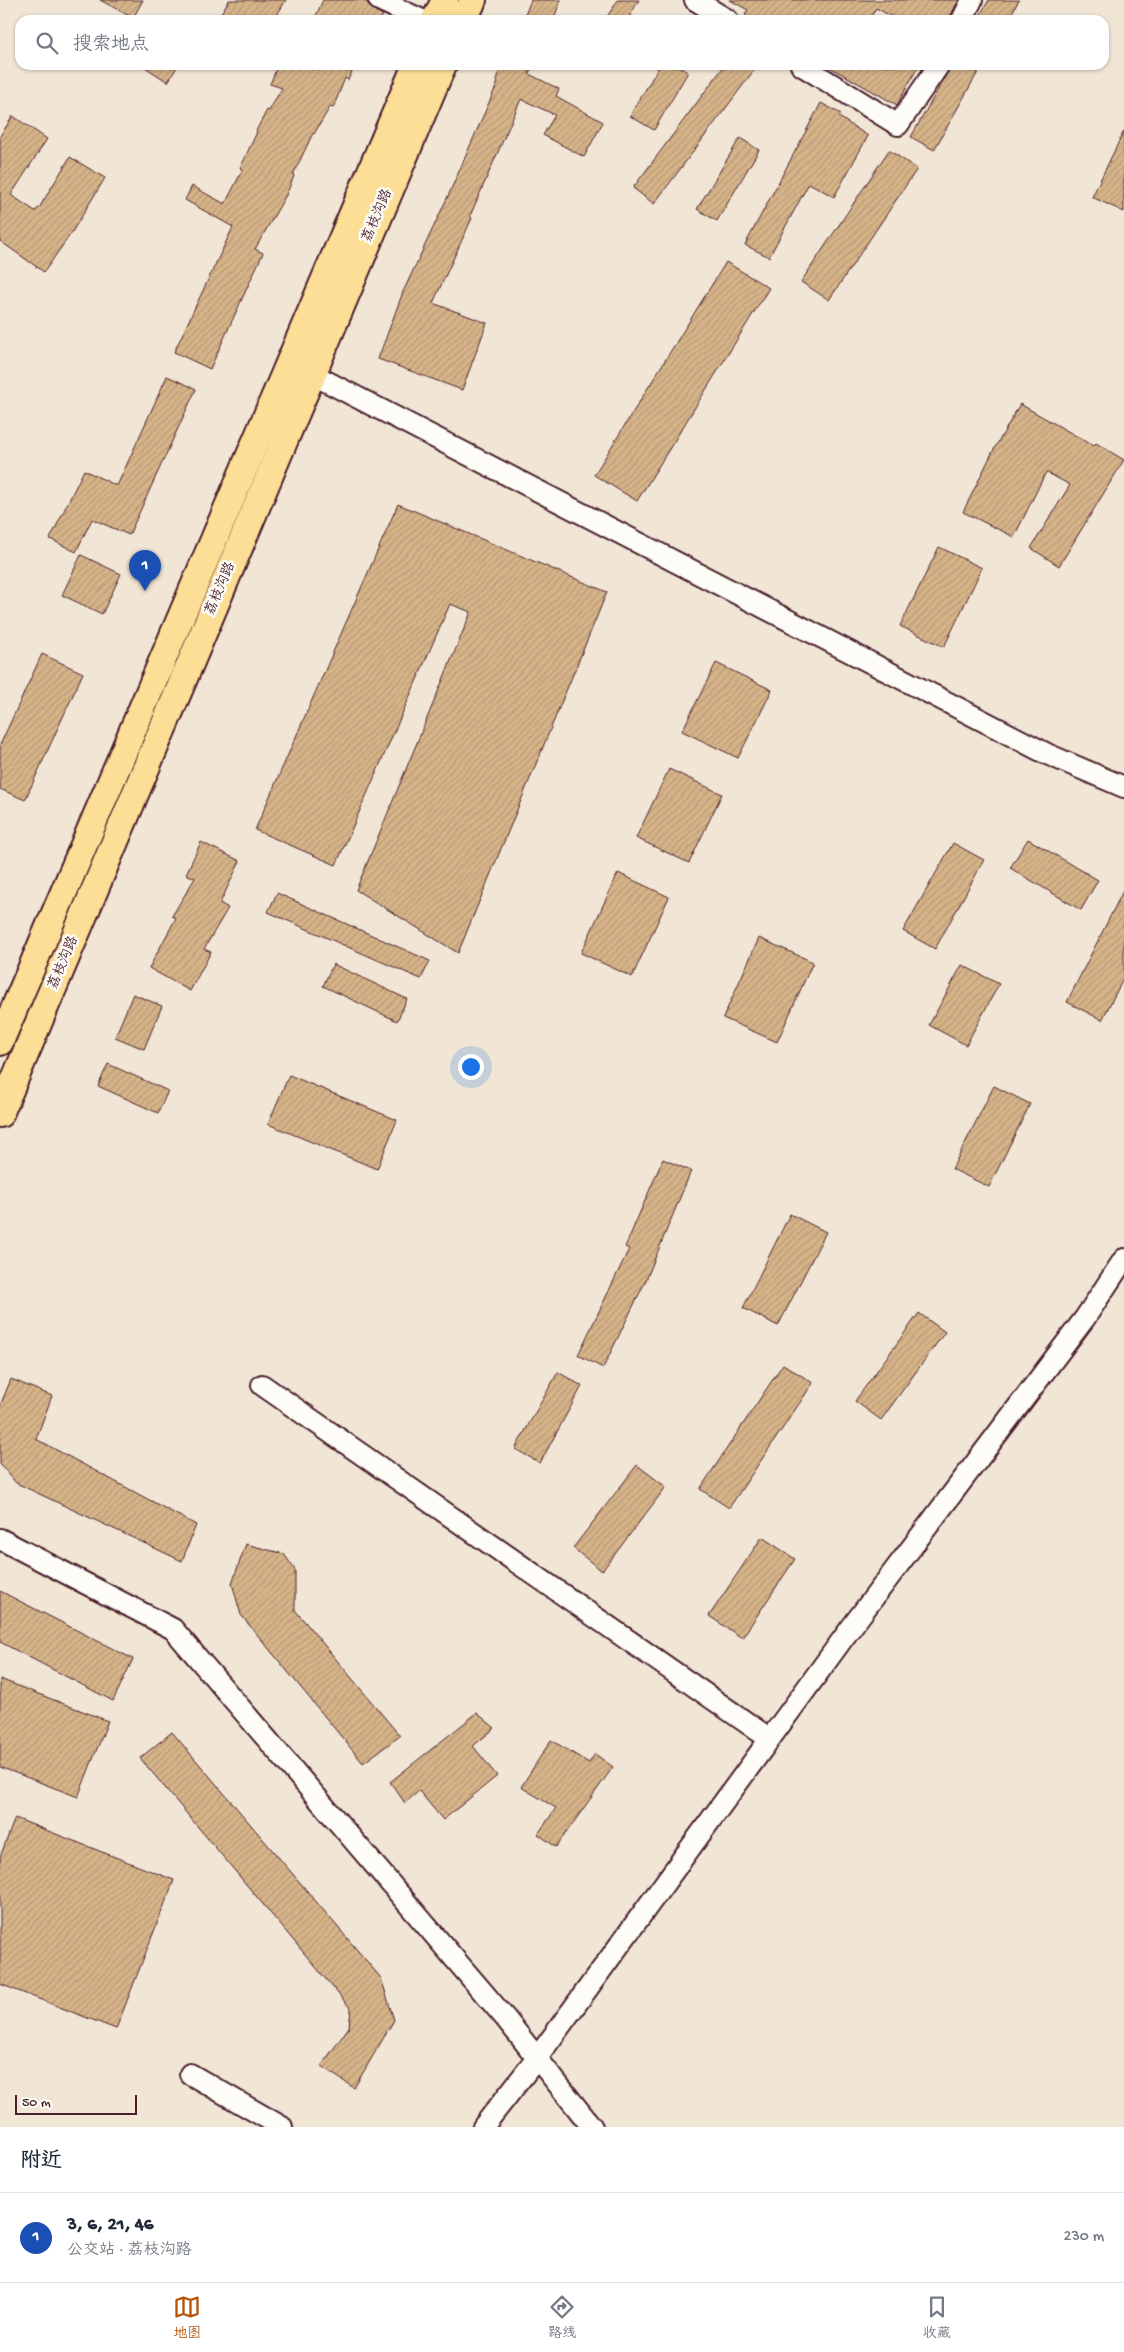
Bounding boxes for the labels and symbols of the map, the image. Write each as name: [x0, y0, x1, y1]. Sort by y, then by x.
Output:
street label: 荔枝沟路: [358, 187, 397, 245]
pin: 1: [129, 550, 161, 591]
street label: 荔枝沟路: [201, 560, 240, 618]
street label: 荔枝沟路: [44, 934, 83, 992]
your location: [458, 1054, 484, 1080]
scale bar: [15, 2092, 138, 2115]

